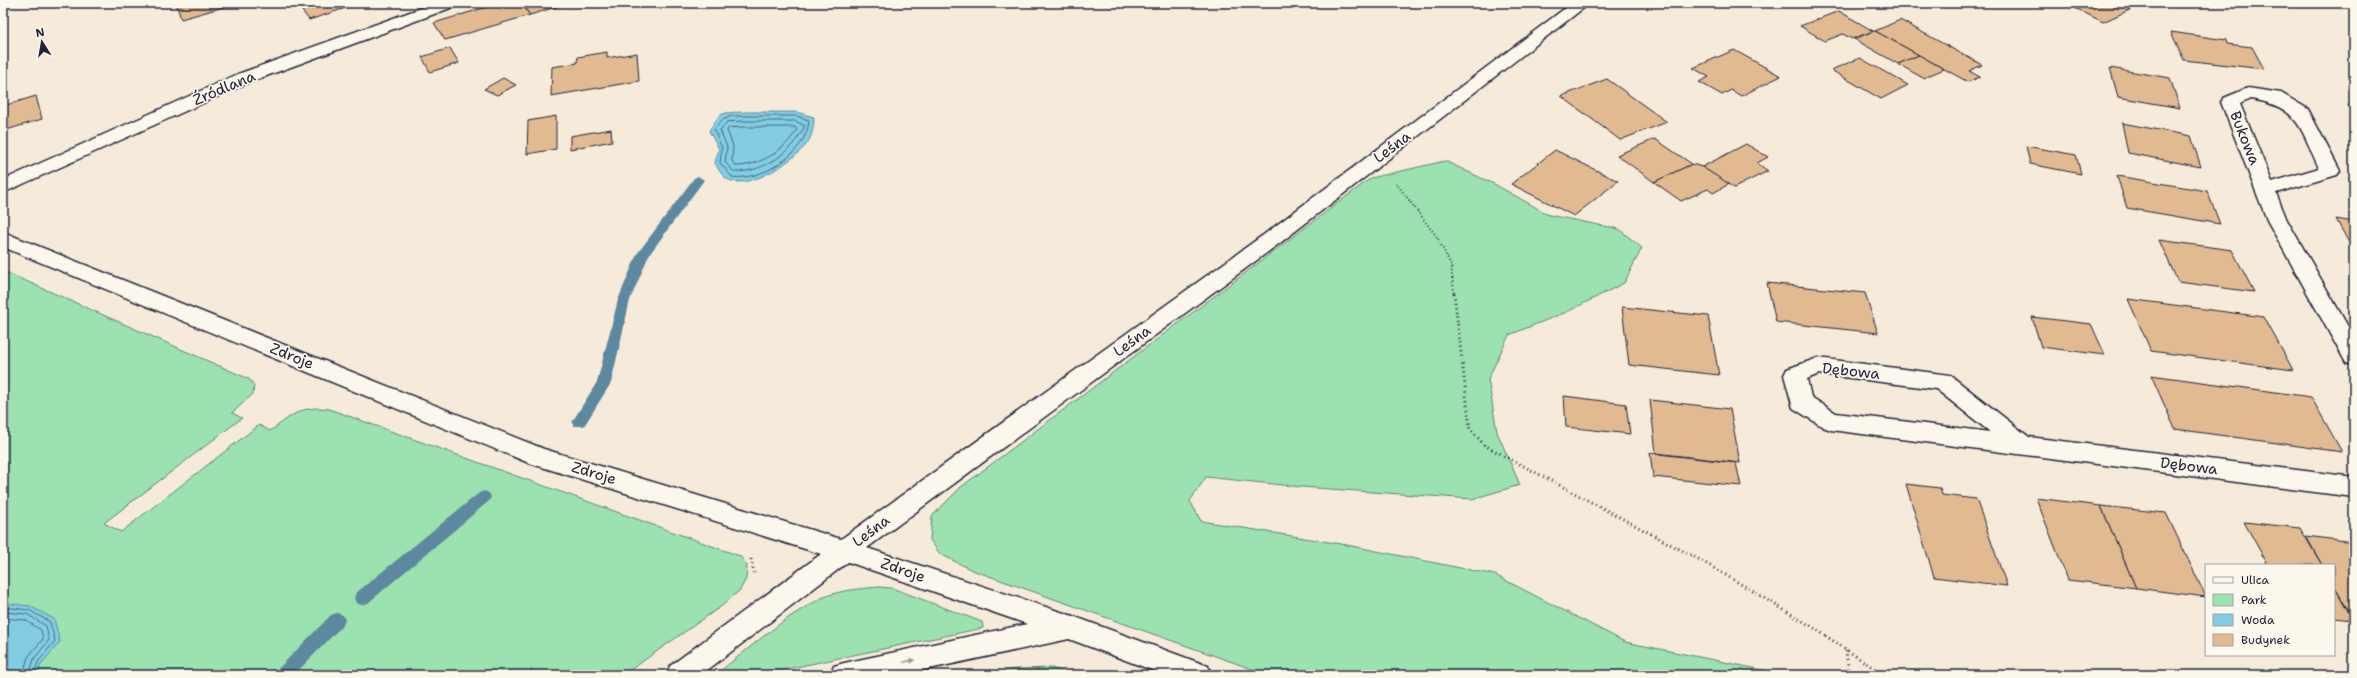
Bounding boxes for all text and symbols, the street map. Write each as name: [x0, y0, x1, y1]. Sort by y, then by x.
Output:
north arrow: [22, 22, 62, 62]
text: N: [34, 24, 46, 41]
street label: Źródlana: [189, 65, 259, 110]
street label: Bukowa: [2225, 108, 2265, 168]
street label: Leśna: [1369, 126, 1415, 168]
street label: Leśna: [1109, 320, 1155, 361]
street label: Zdroje: [267, 338, 317, 374]
street label: Dębowa: [1821, 358, 1882, 384]
street label: Dębowa: [2159, 453, 2220, 480]
street label: Zdroje: [569, 457, 619, 489]
street label: Leśna: [848, 510, 894, 552]
street label: Zdroje: [878, 553, 928, 587]
legend: [2205, 564, 2335, 656]
text: Ulica: [2241, 572, 2270, 588]
text: Park: [2241, 592, 2267, 608]
text: Woda: [2241, 612, 2275, 628]
text: Budynek: [2241, 632, 2290, 648]
one-way arrow: [903, 658, 915, 664]

